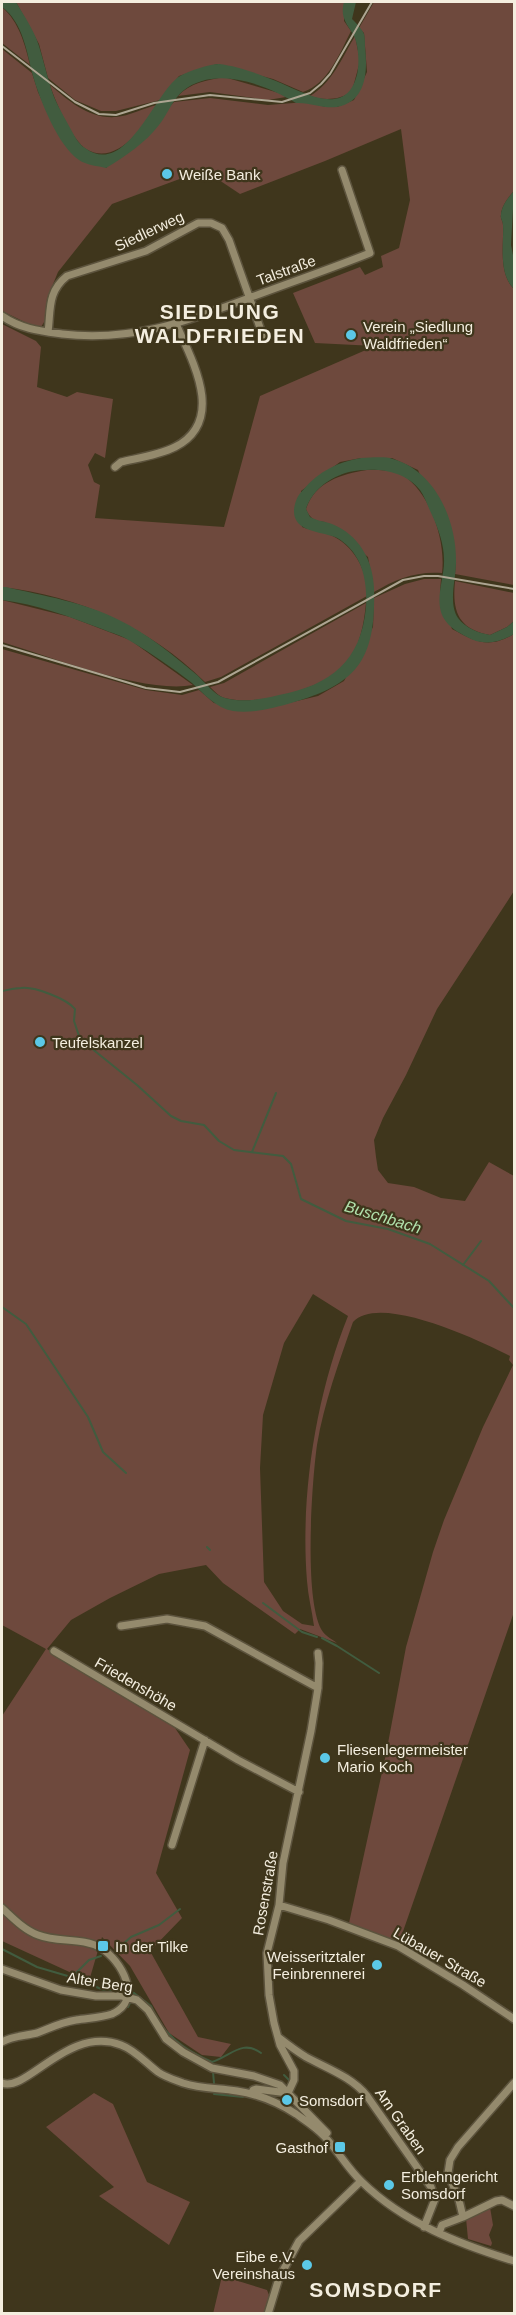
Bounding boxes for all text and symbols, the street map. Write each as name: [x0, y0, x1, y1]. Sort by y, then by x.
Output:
place label: Weiße Bank: [179, 166, 261, 183]
marker: Weiße Bank: [160, 167, 174, 181]
street label: Siedlerweg: [112, 208, 186, 254]
street label: Talstraße: [254, 251, 318, 289]
district label: SIEDLUNG WALDFRIEDEN: [135, 300, 305, 347]
place label: Verein „Siedlung Waldfrieden“: [363, 318, 473, 352]
marker: Verein „Siedlung Waldfrieden“: [344, 328, 358, 342]
place label: Teufelskanzel: [52, 1034, 143, 1051]
marker: Teufelskanzel: [33, 1035, 47, 1049]
water label: Buschbach: [343, 1197, 423, 1237]
street label: Friedenshöhe: [92, 1654, 180, 1714]
place label: Fliesenlegermeister Mario Koch: [337, 1741, 468, 1775]
marker: Fliesenlegermeister Mario Koch: [318, 1751, 332, 1765]
street label: Rosenstraße: [249, 1849, 281, 1937]
street label: Lübauer Straße: [391, 1924, 489, 1990]
place label: In der Tilke: [115, 1938, 188, 1955]
marker: In der Tilke: [96, 1939, 110, 1953]
place label: Weisseritztaler Feinbrennerei: [267, 1948, 365, 1982]
marker: Weisseritztaler Feinbrennerei: [370, 1958, 384, 1972]
street label: Alter Berg: [66, 1968, 134, 1996]
street label: Am Graben: [372, 2085, 430, 2157]
place label: Somsdorf: [299, 2092, 364, 2109]
marker: Somsdorf: [280, 2093, 294, 2107]
place label: Gasthof: [275, 2139, 329, 2156]
marker: Gasthof: [333, 2140, 347, 2154]
place label: Erblehngericht Somsdorf: [401, 2168, 499, 2202]
marker: Erblehngericht Somsdorf: [382, 2178, 396, 2192]
place label: Eibe e.V. Vereinshaus: [212, 2248, 295, 2282]
marker: Eibe e.V. Vereinshaus: [300, 2258, 314, 2272]
district label: SOMSDORF: [309, 2278, 443, 2301]

